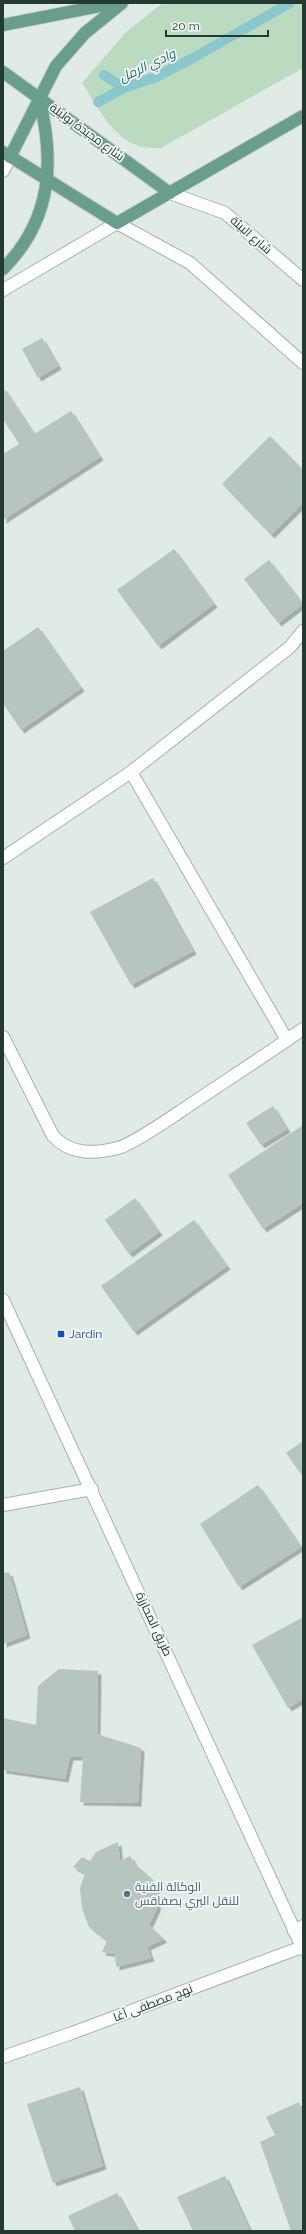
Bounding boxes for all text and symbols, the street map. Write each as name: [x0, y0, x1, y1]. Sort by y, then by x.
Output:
scale bar: [166, 12, 268, 38]
text: 20 m: [172, 19, 200, 33]
water label: وادي الرمل: [117, 46, 180, 88]
street label: شارع مجيدة بوليلة: [46, 100, 127, 165]
street label: شارع البيئة: [227, 213, 275, 258]
place label: Jardin: [69, 1327, 102, 1341]
marker: Jardin: [56, 1329, 66, 1339]
street label: طريق المحارزة: [133, 1590, 175, 1658]
place label: الوكالة الفنية للنقل البري بصفاقس: [135, 1880, 239, 1911]
marker: الوكالة الفنية للنقل البري بصفاقس: [122, 1889, 132, 1899]
street label: نهج مصطفى آغا: [111, 1981, 195, 2025]

